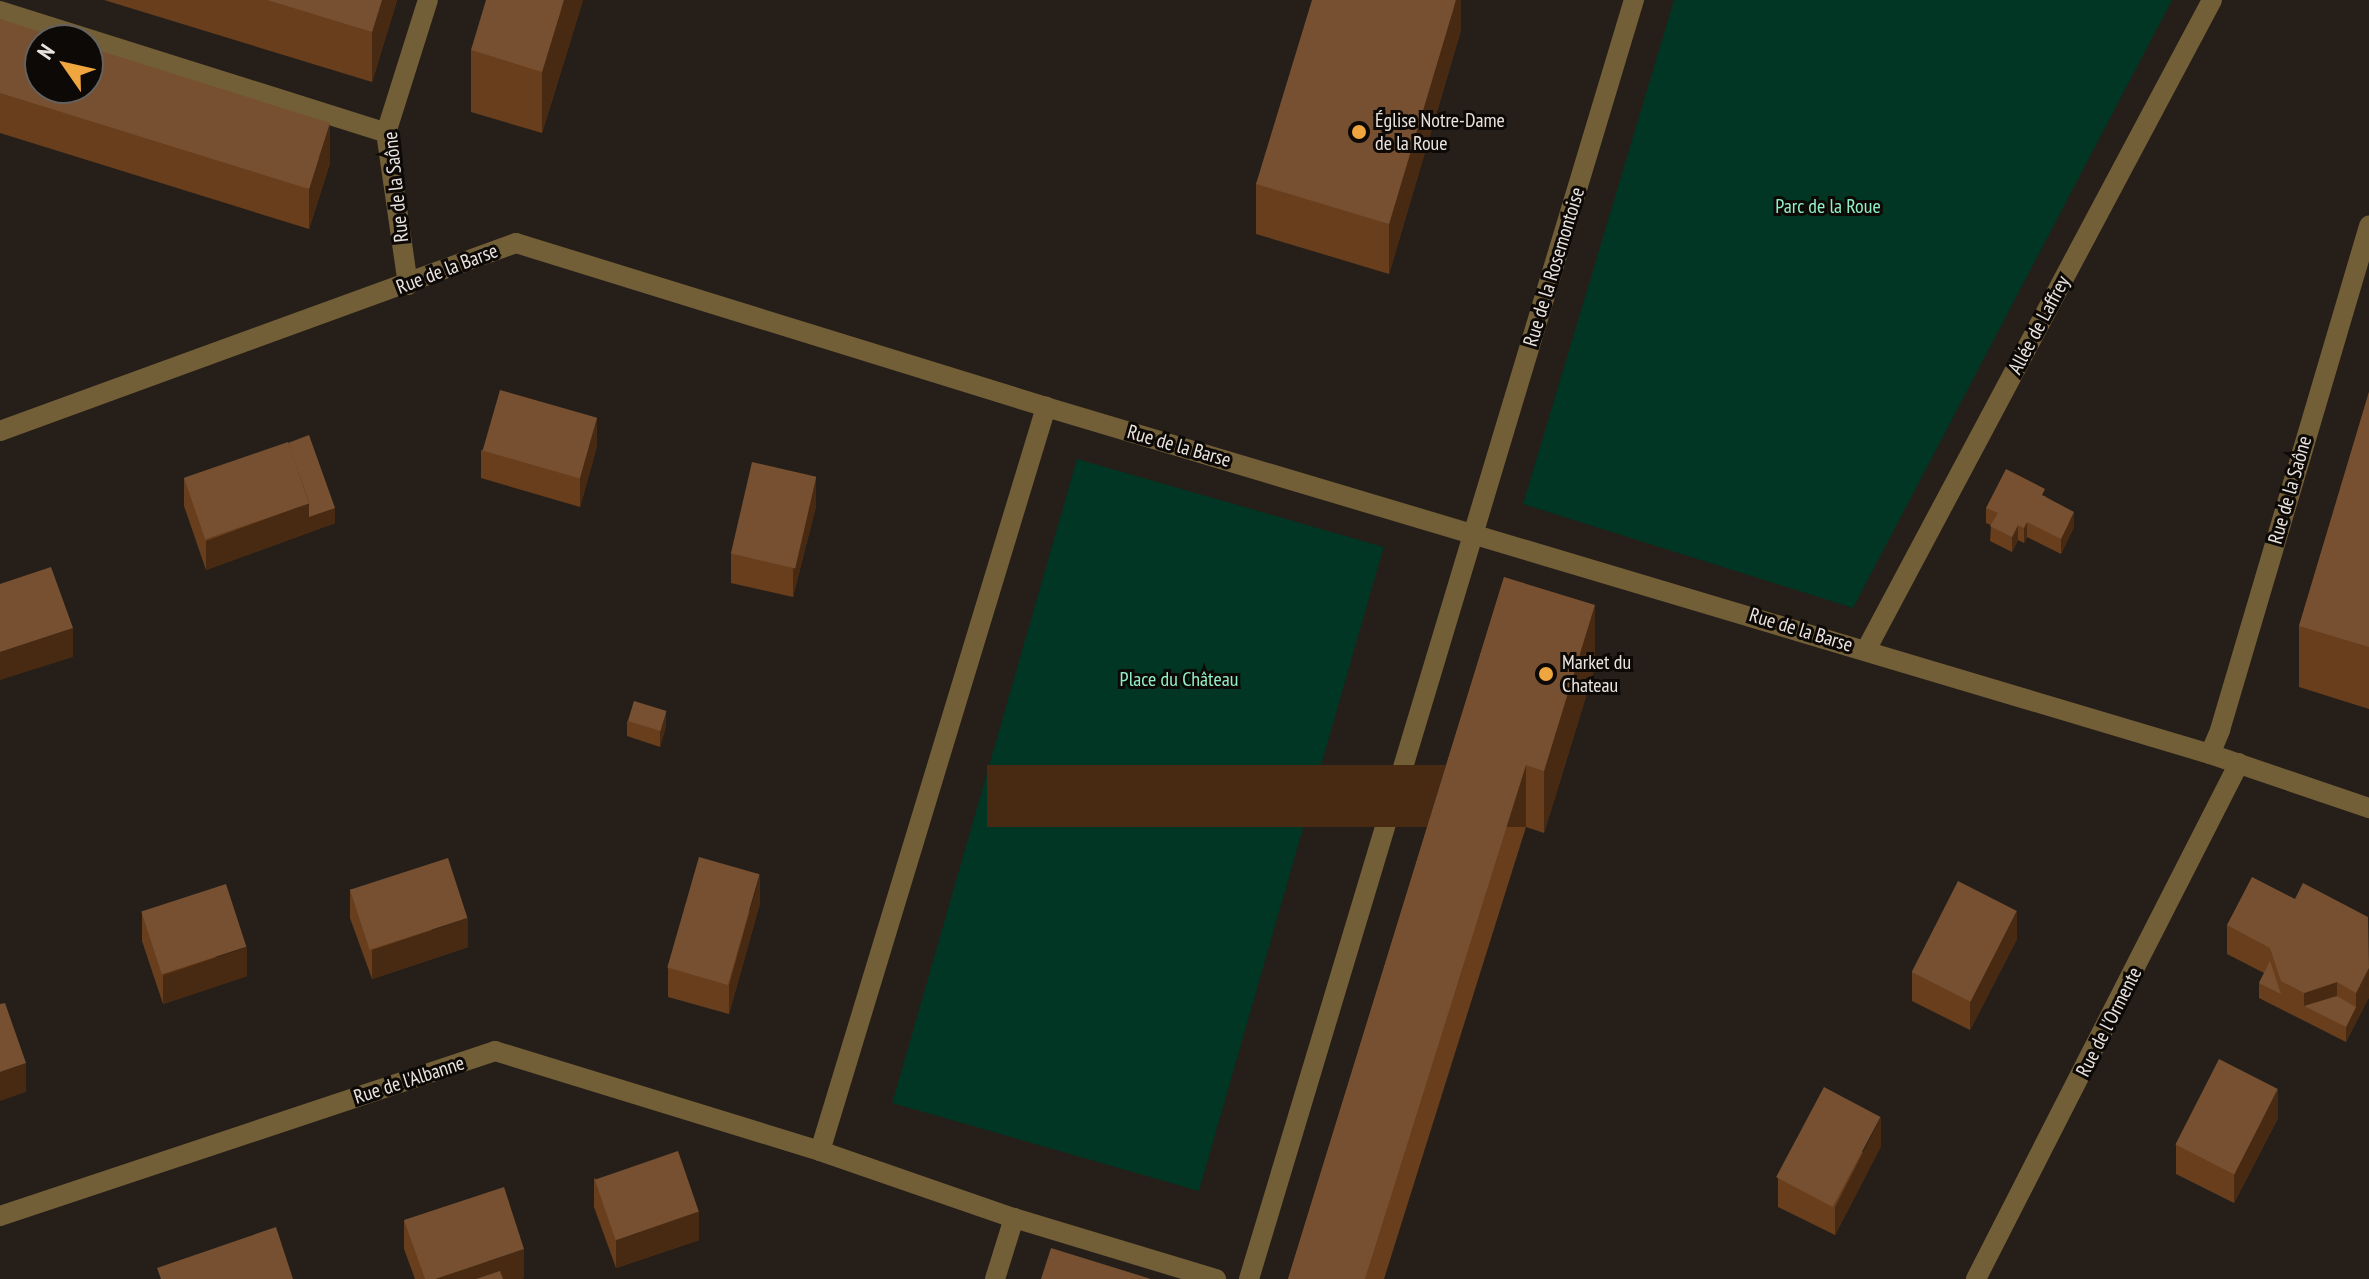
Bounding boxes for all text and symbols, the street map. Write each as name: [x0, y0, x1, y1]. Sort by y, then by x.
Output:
north arrow: [24, 24, 104, 104]
text: N: [31, 39, 61, 64]
place label: Église Notre-Dame de la Roue: [1375, 108, 1505, 155]
marker: Église Notre-Dame de la Roue: [1350, 123, 1368, 141]
street label: Rue de la Saône: [378, 131, 414, 243]
street label: Rue de la Rosemontoise: [1518, 185, 1590, 349]
park label: Parc de la Roue: [1775, 194, 1881, 218]
street label: Rue de la Barse: [393, 239, 501, 299]
street label: Allée de Laffrey: [2003, 272, 2075, 378]
street label: Rue de la Barse: [1124, 420, 1234, 472]
street label: Rue de la Saône: [2263, 433, 2317, 547]
street label: Rue de la Barse: [1746, 603, 1856, 657]
place label: Market du Chateau: [1562, 650, 1631, 697]
marker: Market du Chateau: [1537, 665, 1555, 683]
park label: Place du Château: [1120, 667, 1238, 691]
street label: Rue de l'Ormente: [2071, 963, 2147, 1081]
street label: Rue de l'Albanne: [351, 1051, 467, 1109]

